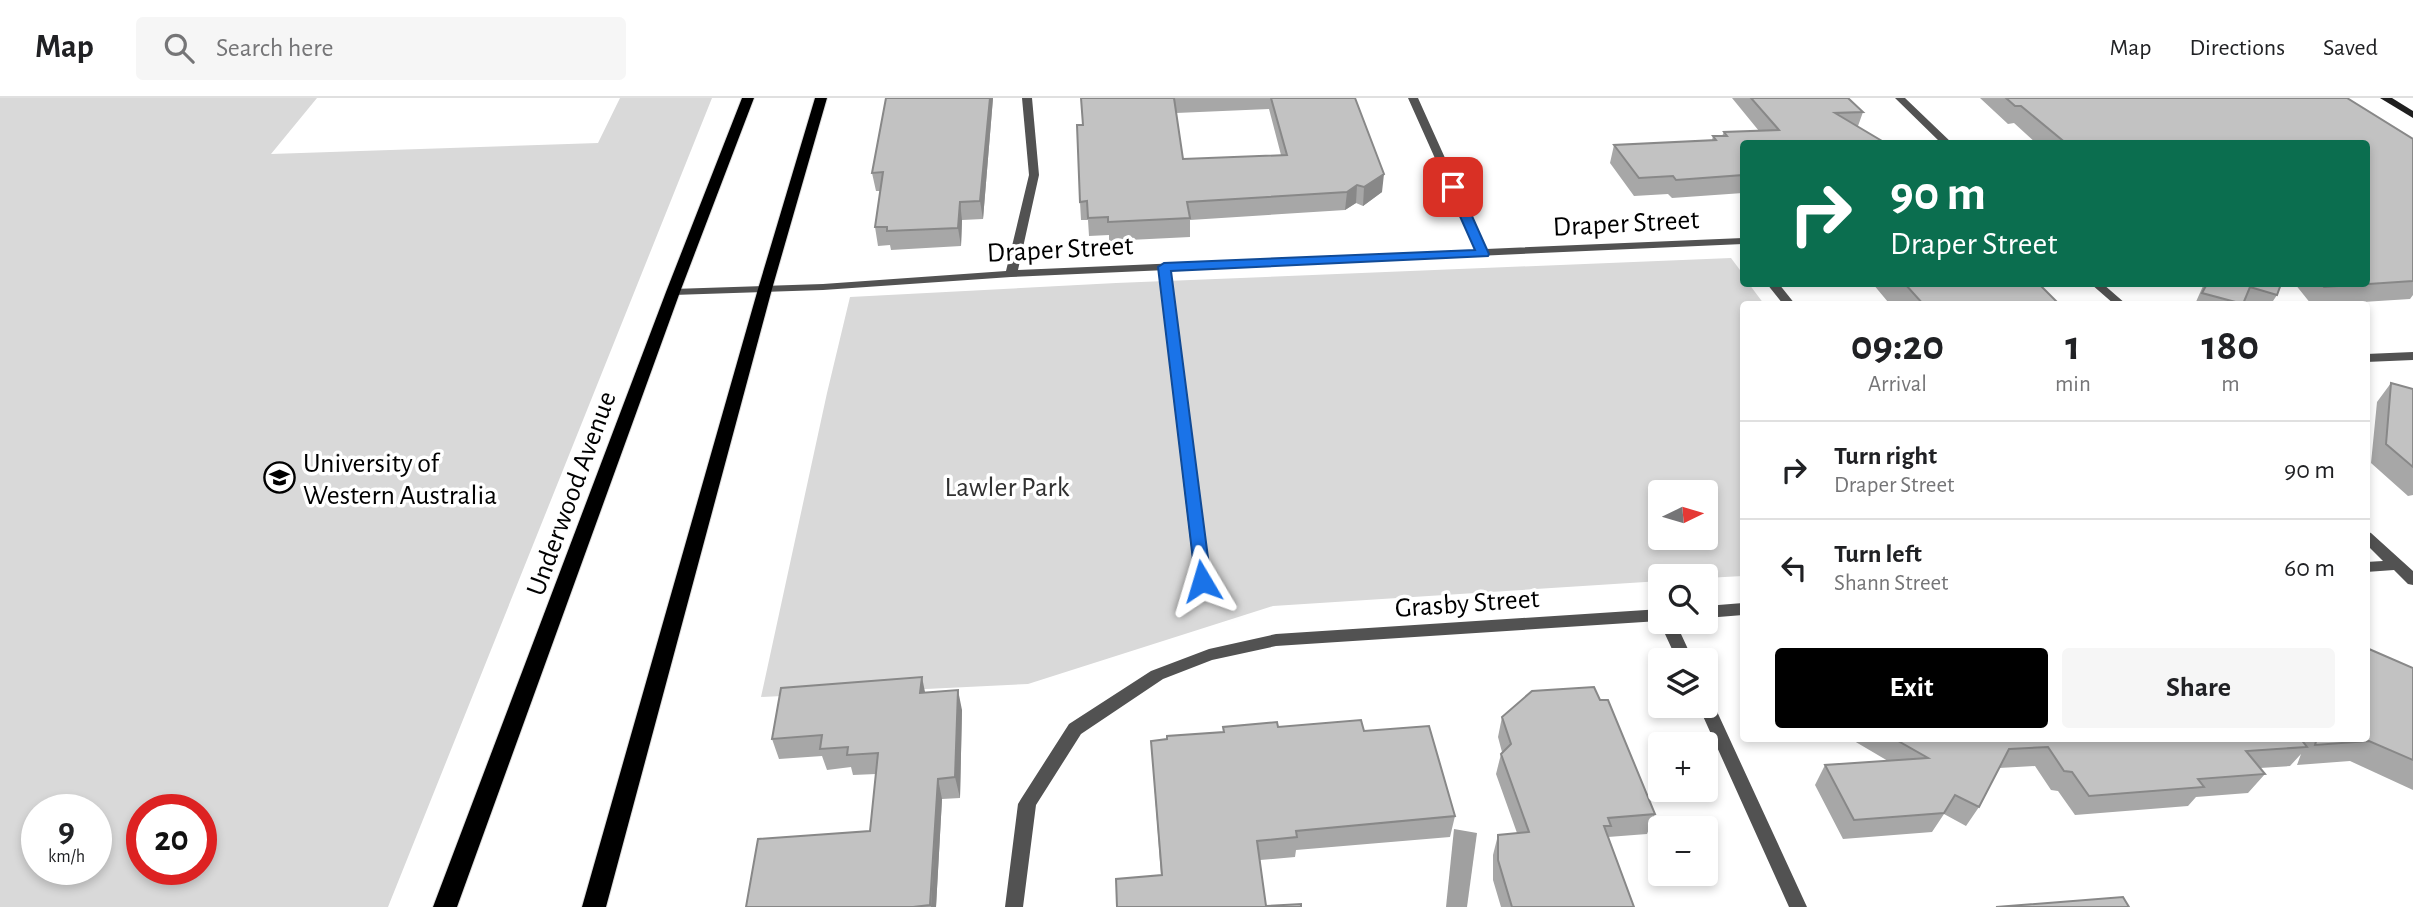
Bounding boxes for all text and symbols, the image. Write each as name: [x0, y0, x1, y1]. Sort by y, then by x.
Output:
search box: [136, 17, 626, 80]
icon: search: [160, 29, 198, 67]
text: Map: [35, 31, 94, 64]
text: Search here: [216, 35, 334, 61]
text: Map: [2109, 36, 2151, 60]
text: Directions: [2189, 36, 2285, 60]
text: Saved: [2323, 36, 2378, 60]
pin: [1423, 157, 1483, 217]
icon: arrive: [1434, 168, 1472, 206]
icon: right: [1775, 168, 1866, 259]
text: 90 m: [1890, 170, 1986, 219]
street label: Draper Street: [1552, 206, 1700, 242]
text: Draper Street: [1890, 228, 2057, 260]
street label: Draper Street: [986, 232, 1134, 268]
text: 09:20: [1851, 325, 1944, 367]
text: 1: [2065, 325, 2080, 367]
text: 180: [2202, 325, 2259, 367]
text: Arrival: [1868, 373, 1927, 396]
text: min: [2055, 373, 2091, 396]
text: m: [2221, 373, 2240, 396]
street label: Underwood Avenue: [522, 388, 622, 599]
text: Turn right: [1834, 443, 1937, 469]
place label: University of Western Australia: [303, 450, 497, 510]
icon: right: [1775, 451, 1813, 489]
text: 90 m: [2284, 457, 2335, 483]
school or university icon: University of Western Australia: [263, 461, 297, 495]
park label: Lawler Park: [945, 474, 1070, 502]
text: Draper Street: [1834, 474, 1954, 497]
north arrow: [1648, 480, 1718, 550]
map controls: [1648, 480, 1718, 886]
text: Turn left: [1834, 541, 1922, 567]
position arrow: [1165, 544, 1239, 618]
icon: left: [1775, 549, 1813, 587]
text: 60 m: [2284, 555, 2335, 581]
button: search: [1648, 564, 1718, 634]
text: Shann Street: [1834, 572, 1948, 595]
street label: Grasby Street: [1394, 585, 1540, 623]
button: layers: [1648, 648, 1718, 718]
button: Exit: [1775, 648, 2048, 728]
button: Share: [2062, 648, 2335, 728]
button: +: [1648, 732, 1718, 802]
speed limit sign: 20: [126, 794, 217, 885]
text: 9: [58, 813, 75, 848]
button: −: [1648, 816, 1718, 886]
text: km/h: [48, 848, 85, 866]

